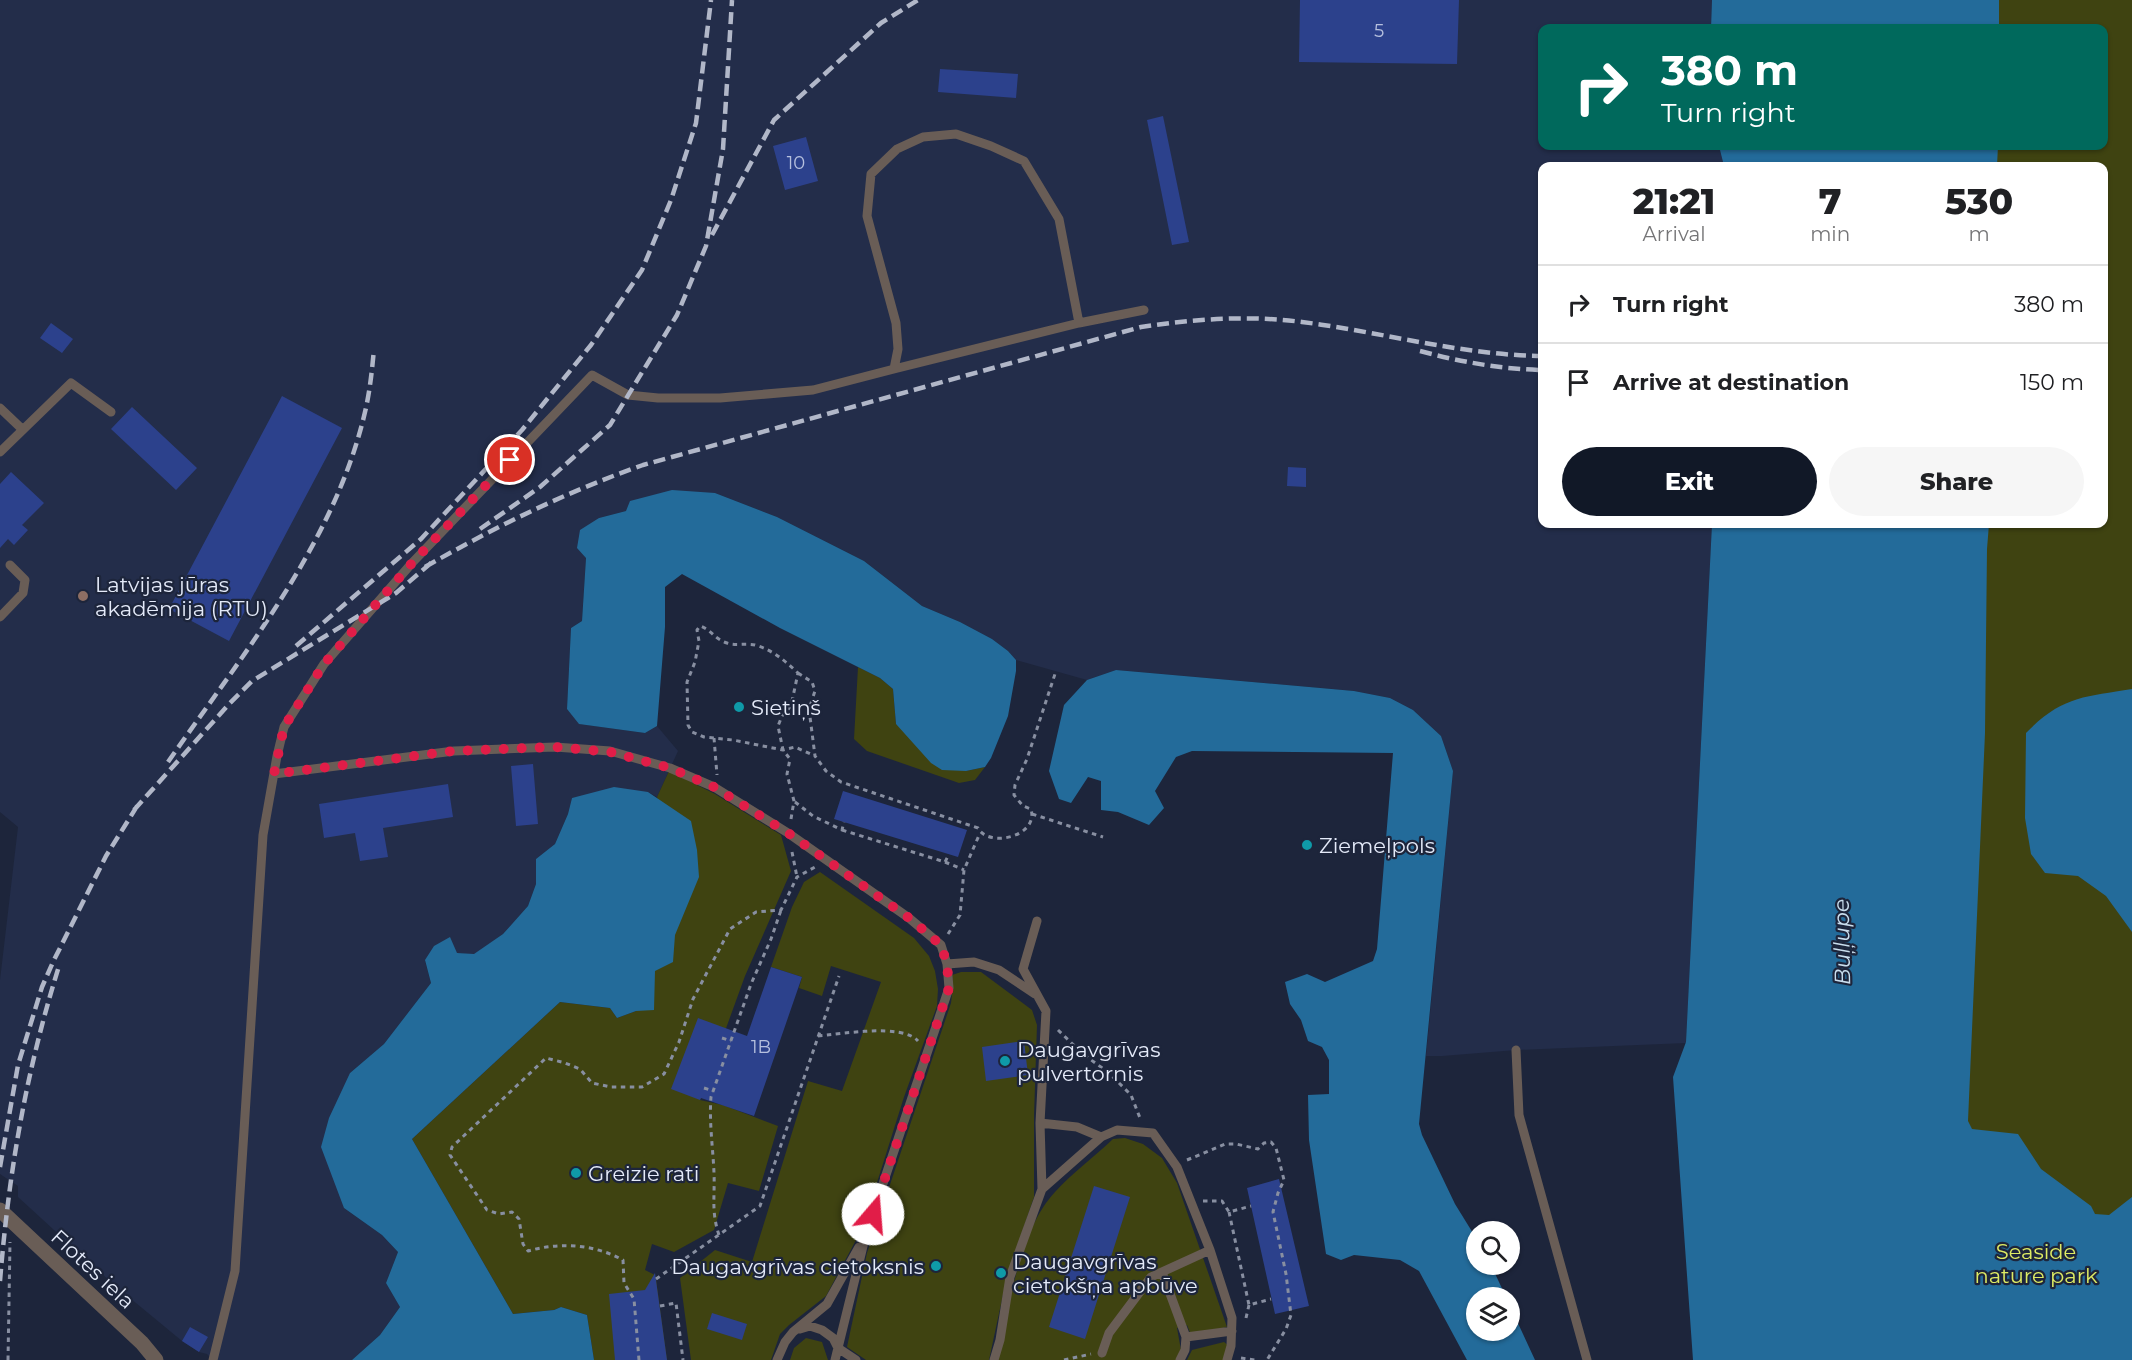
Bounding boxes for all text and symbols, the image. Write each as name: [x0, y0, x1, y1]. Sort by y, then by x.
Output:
house number: 5: [1374, 20, 1384, 42]
text: 380 m: [1661, 44, 1798, 96]
icon: right: [1562, 48, 1640, 126]
text: Turn right: [1661, 96, 1796, 129]
house number: 10: [787, 152, 805, 174]
text: 21:21: [1633, 179, 1715, 223]
text: 7: [1819, 179, 1842, 223]
text: 530: [1945, 179, 2013, 223]
text: Arrival: [1643, 222, 1706, 246]
text: min: [1810, 222, 1850, 246]
text: m: [1969, 222, 1990, 246]
icon: right: [1562, 288, 1595, 321]
text: Turn right: [1613, 291, 1728, 318]
text: 380 m: [2014, 291, 2084, 318]
icon: arrive: [1562, 366, 1595, 399]
text: Arrive at destination: [1613, 369, 1849, 396]
text: 150 m: [2020, 369, 2084, 396]
pin: [484, 434, 535, 485]
icon: arrive: [493, 443, 526, 476]
button: Exit: [1562, 447, 1817, 516]
button: Share: [1829, 447, 2084, 516]
place label: Latvijas jūras akadēmija (RTU): [95, 572, 268, 621]
marker: Latvijas jūras akadēmija (RTU): [76, 589, 90, 603]
place label: Sietiņš: [751, 695, 821, 721]
marker: Sietiņš: [732, 700, 746, 714]
place label: Ziemeļpols: [1319, 833, 1435, 859]
marker: Ziemeļpols: [1300, 838, 1314, 852]
water label: Buļļupe: [1828, 899, 1856, 985]
house number: 1B: [751, 1036, 771, 1058]
place label: Daugavgrīvas pulvertornis: [1017, 1037, 1160, 1086]
marker: Daugavgrīvas pulvertornis: [998, 1054, 1012, 1068]
place label: Greizie rati: [588, 1161, 699, 1186]
marker: Greizie rati: [569, 1166, 583, 1180]
position arrow: [841, 1182, 905, 1246]
map controls: [1466, 1221, 1520, 1341]
button: search: [1466, 1221, 1520, 1275]
street label: Flotes iela: [46, 1224, 140, 1314]
park label: Seaside nature park: [1975, 1239, 2098, 1288]
place label: Daugavgrīvas cietokšņa apbūve: [1013, 1249, 1198, 1299]
place label: Daugavgrīvas cietoksnis: [671, 1254, 924, 1279]
marker: Daugavgrīvas cietoksnis: [929, 1259, 943, 1273]
marker: Daugavgrīvas cietokšņa apbūve: [994, 1266, 1008, 1280]
button: layers: [1466, 1287, 1520, 1341]

